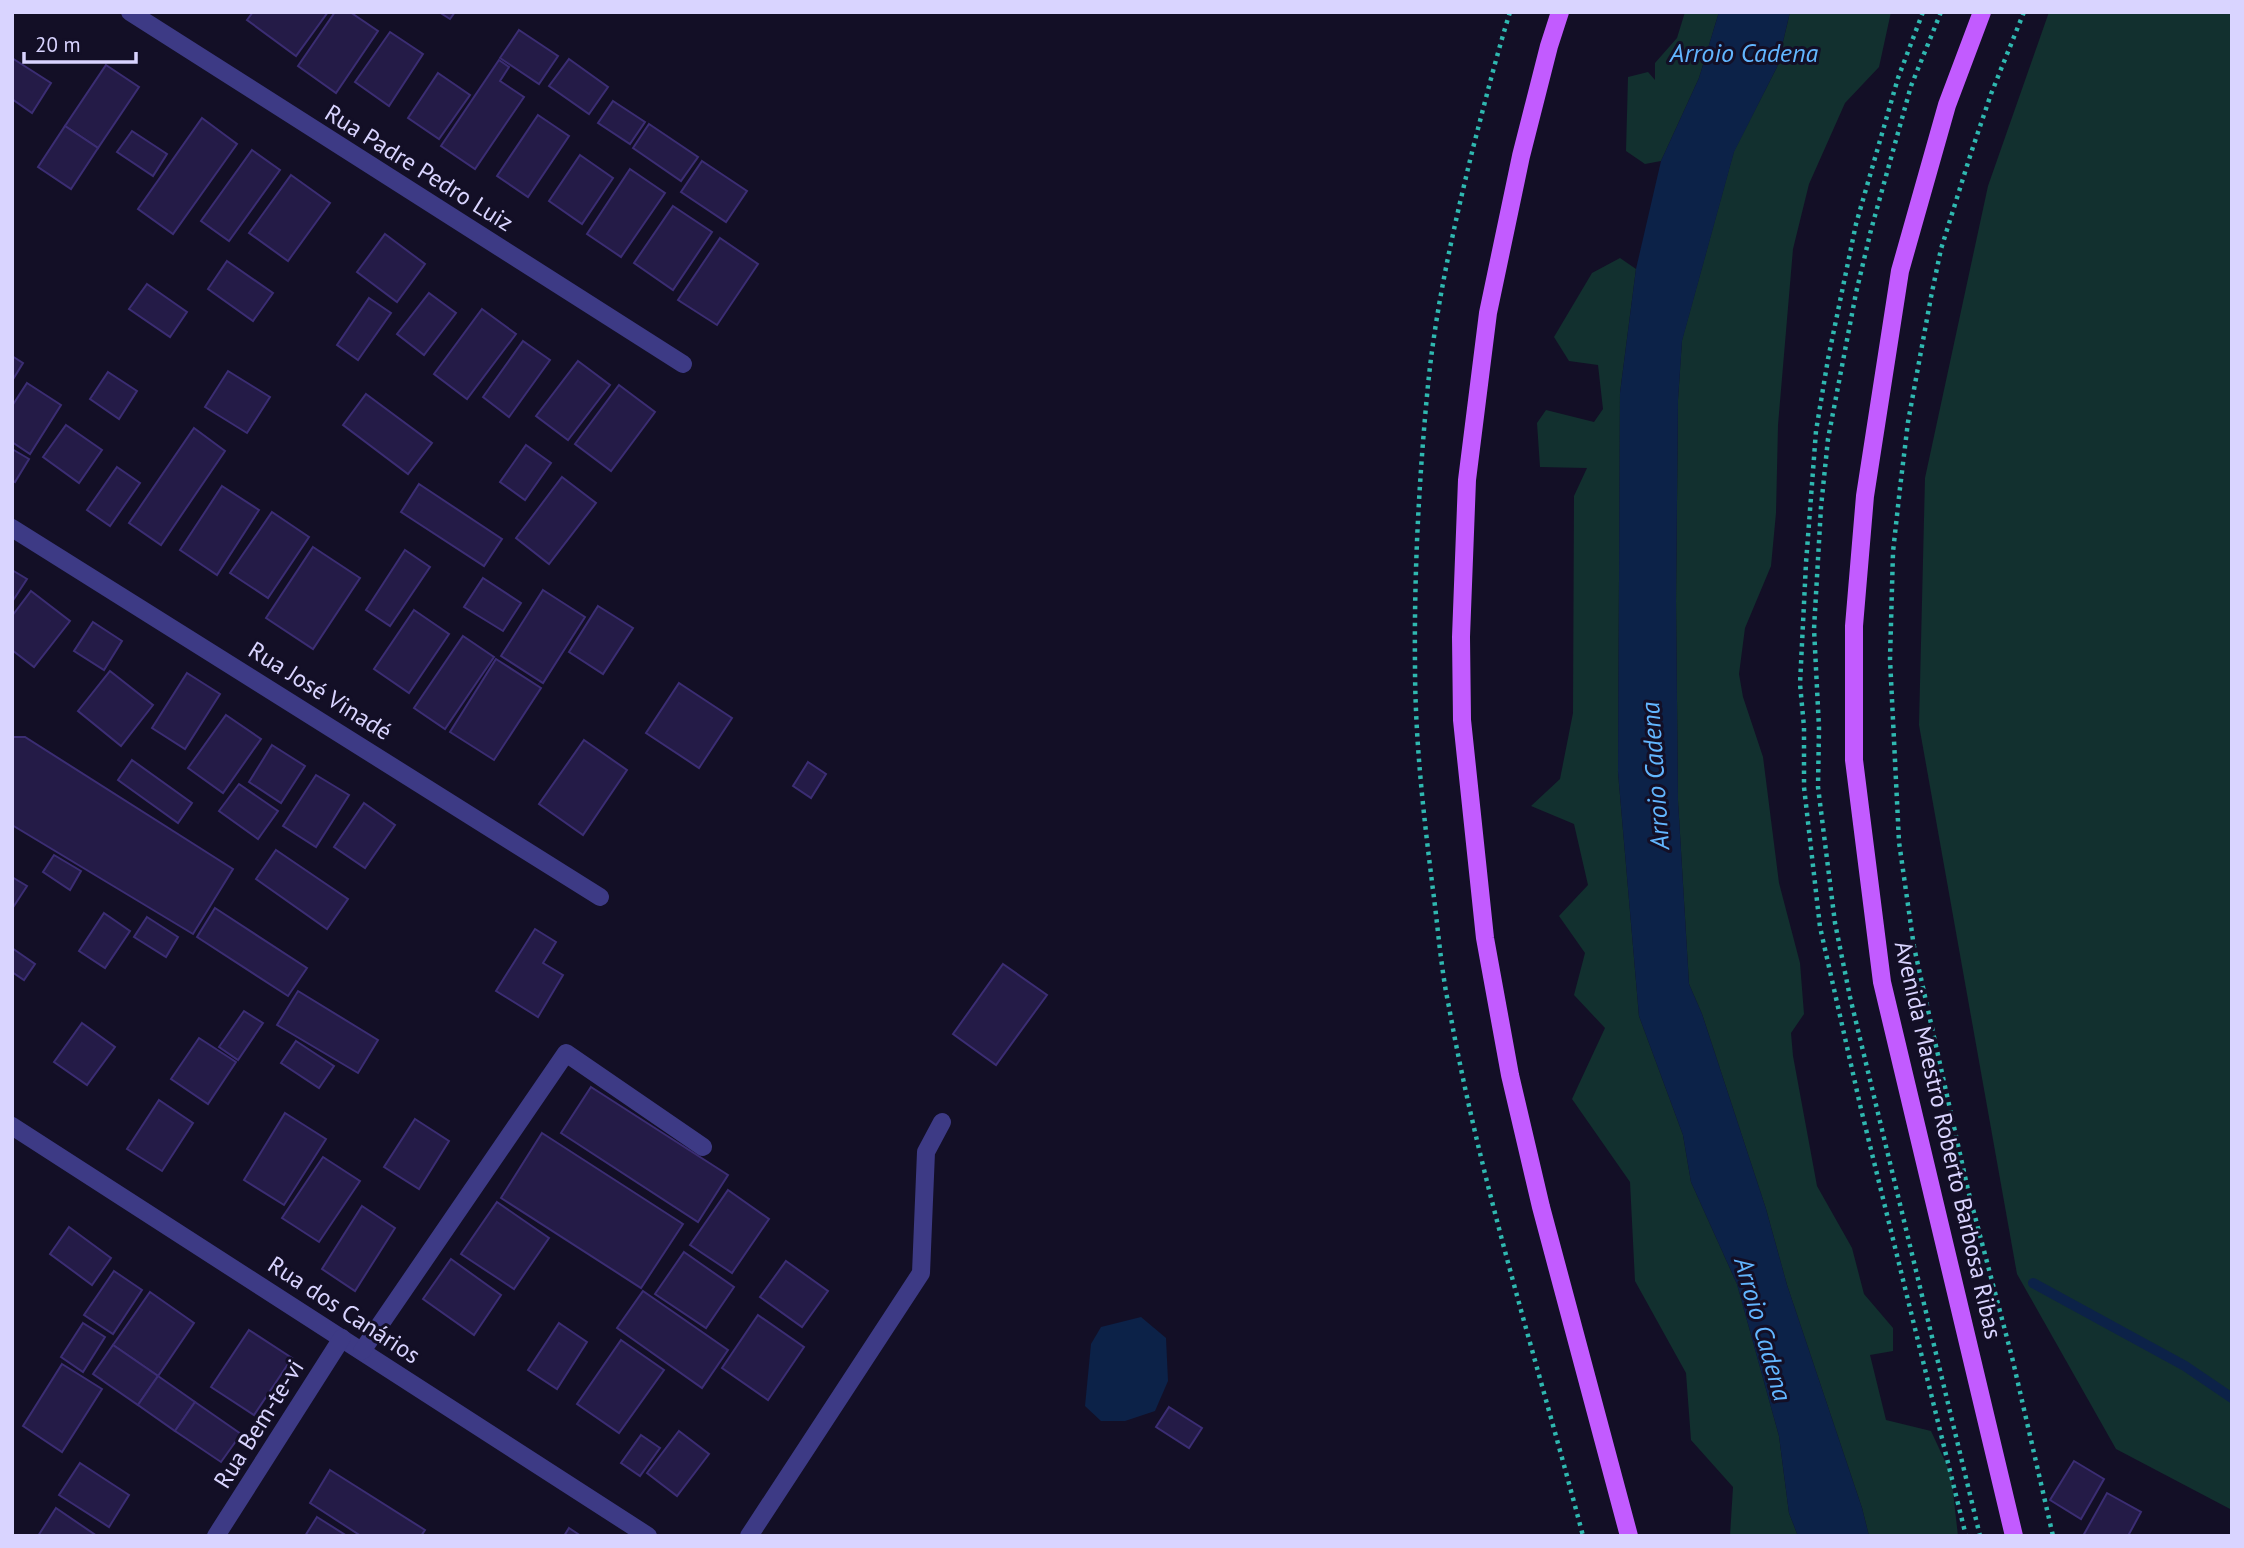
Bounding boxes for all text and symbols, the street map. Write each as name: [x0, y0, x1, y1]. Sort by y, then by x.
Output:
scale bar: [24, 21, 136, 65]
text: 20 m: [35, 31, 81, 58]
water label: Arroio Cadena: [1669, 36, 1818, 69]
street label: Rua Padre Pedro Luiz: [319, 97, 519, 238]
street label: Rua José Vinadé: [243, 634, 398, 747]
water label: Arroio Cadena: [1633, 701, 1676, 852]
street label: Avenida Maestro Roberto Barbosa Ribas: [1888, 938, 2009, 1342]
street label: Rua dos Canários: [262, 1249, 426, 1370]
water label: Arroio Cadena: [1727, 1252, 1800, 1405]
street label: Rua Bem-te-vi: [207, 1353, 310, 1494]

